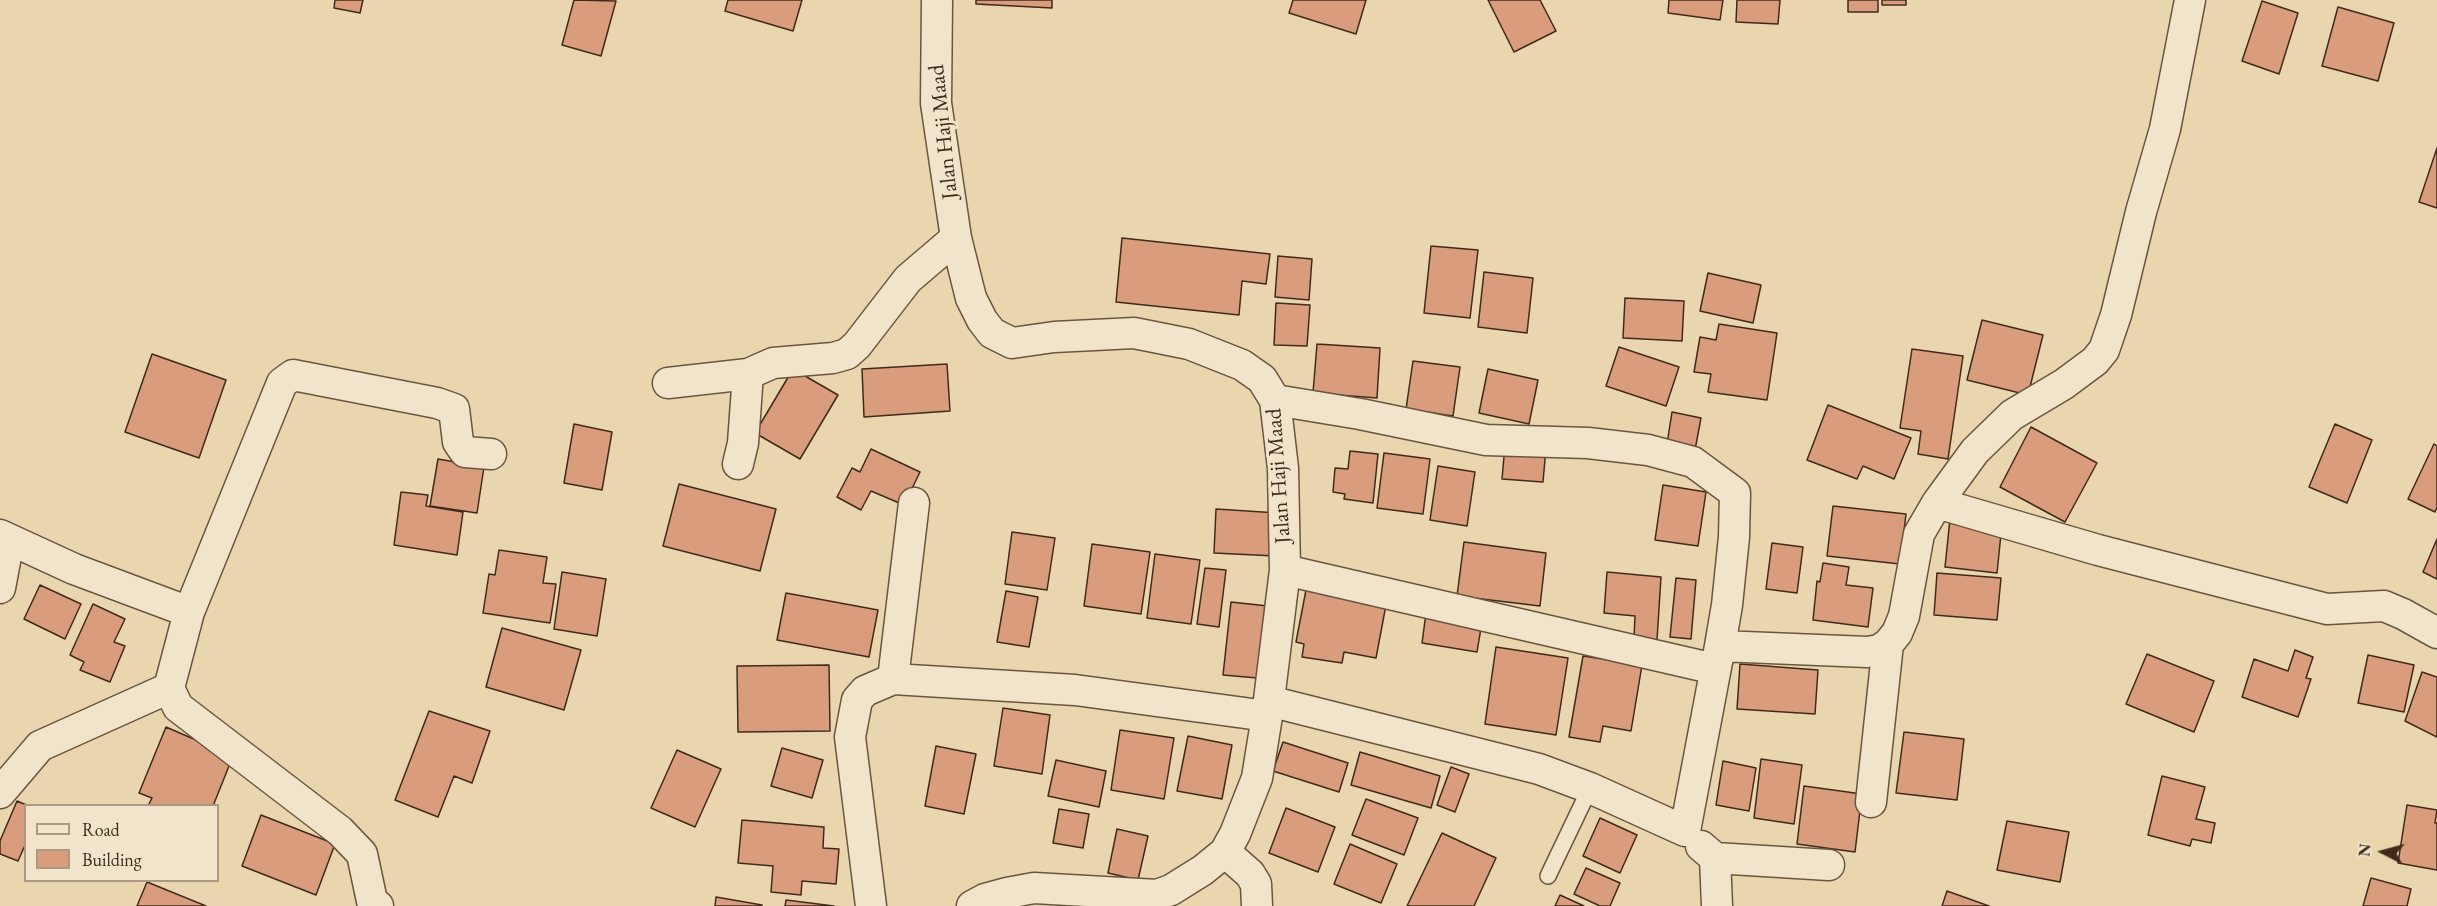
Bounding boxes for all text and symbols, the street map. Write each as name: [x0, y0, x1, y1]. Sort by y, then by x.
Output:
street label: Jalan Haji Maad: [924, 63, 964, 201]
street label: Jalan Haji Maad: [1261, 407, 1297, 545]
legend: [24, 804, 219, 882]
text: Road: [82, 818, 120, 841]
north arrow: [2353, 822, 2413, 882]
text: N: [2353, 843, 2376, 858]
text: Building: [82, 848, 142, 871]

